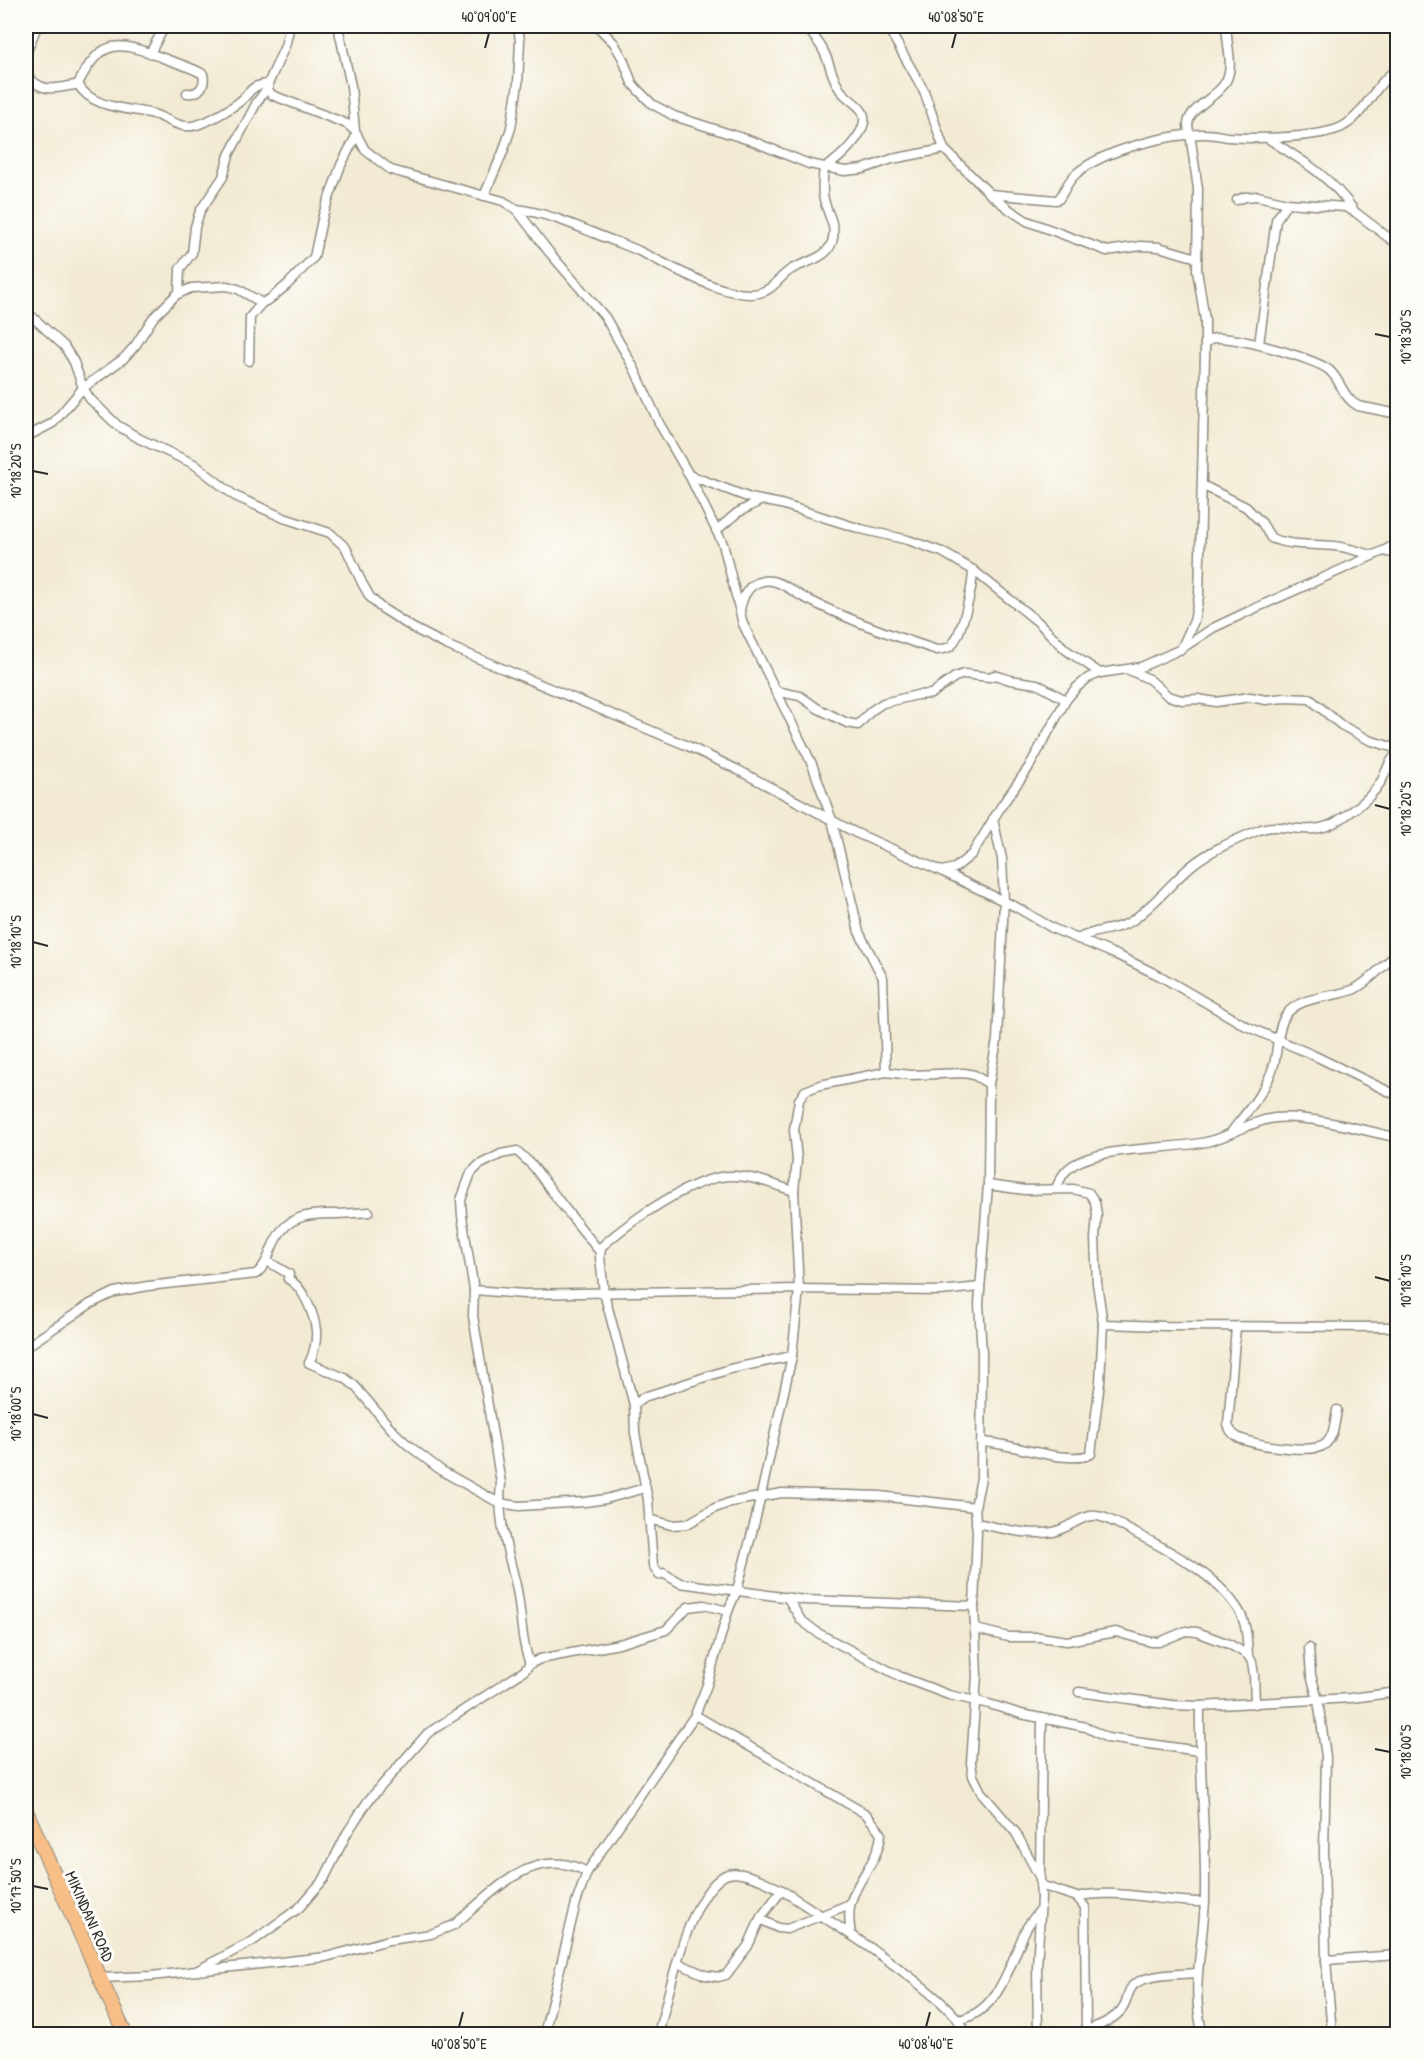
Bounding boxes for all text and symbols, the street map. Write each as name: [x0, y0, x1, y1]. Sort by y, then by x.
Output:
text: 40°09'00"E: [461, 6, 517, 27]
text: 40°08'50"E: [928, 6, 984, 27]
text: 10°18'30"S: [1395, 309, 1416, 364]
text: 10°18'20"S: [5, 443, 26, 499]
text: 10°18'20"S: [1395, 781, 1416, 837]
text: 10°18'10"S: [5, 915, 26, 969]
text: 10°18'10"S: [1395, 1254, 1416, 1308]
text: 10°18'00"S: [5, 1386, 26, 1441]
text: 10°18'00"S: [1395, 1724, 1416, 1779]
text: 10°17'50"S: [5, 1858, 26, 1914]
street label: MIKINDANI ROAD: [60, 1867, 120, 1965]
text: 40°08'50"E: [431, 2033, 487, 2054]
text: 40°08'40"E: [898, 2033, 954, 2054]

